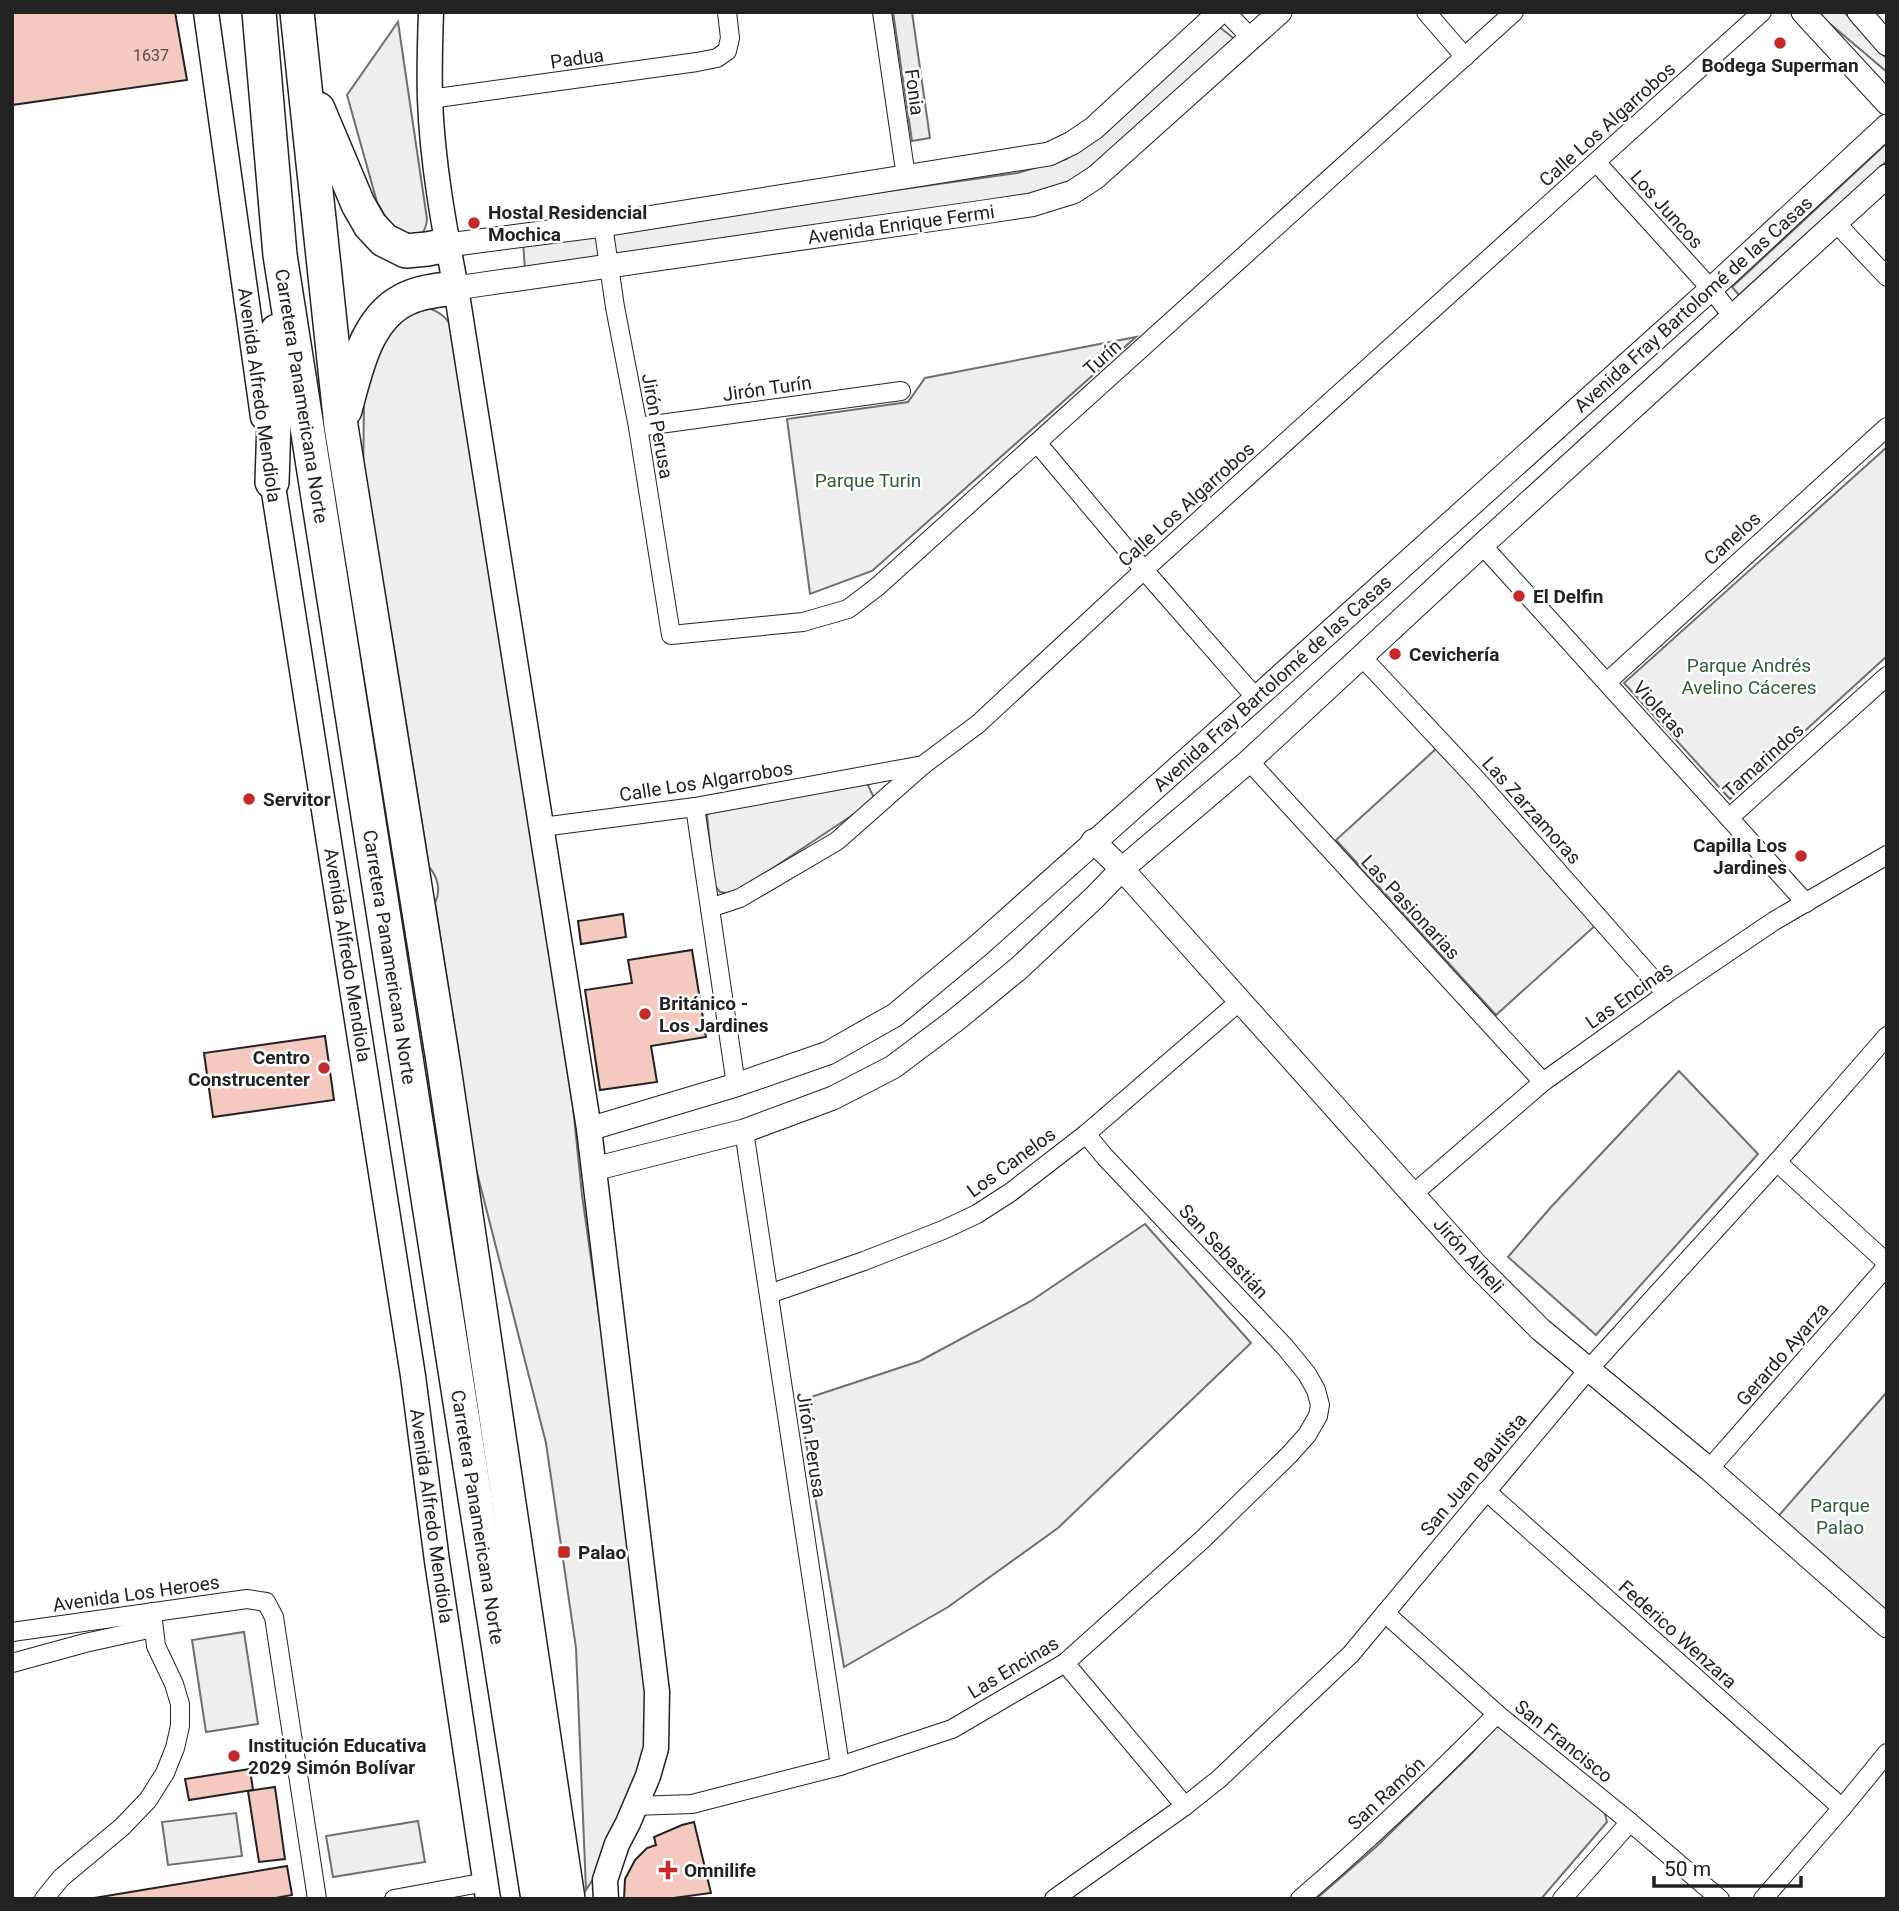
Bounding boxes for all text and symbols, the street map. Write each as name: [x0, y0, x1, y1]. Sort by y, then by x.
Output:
marker: Bodega Superman: [1772, 35, 1788, 51]
street label: Padua: [549, 43, 605, 74]
house number: 1637: [133, 46, 169, 65]
place label: Bodega Superman: [1701, 54, 1859, 77]
street label: Calle Los Algarrobos: [1535, 57, 1680, 192]
street label: Fonia: [900, 67, 929, 117]
street label: Los Juncos: [1625, 165, 1708, 253]
street label: Avenida Fray Bartolomé de las Casas: [1569, 191, 1817, 418]
street label: Avenida Enrique Fermi: [806, 200, 996, 249]
place label: Hostal Residencial Mochica: [488, 201, 647, 246]
marker: Hostal Residencial Mochica: [466, 215, 482, 231]
street label: Carretera Panamericana Norte: [270, 267, 333, 525]
street label: Avenida Alfredo Mendiola: [233, 286, 286, 504]
street label: Turín: [1079, 335, 1126, 380]
street label: Jirón Turín: [721, 371, 813, 406]
street label: Jirón Perusa: [637, 372, 678, 480]
street label: Calle Los Algarrobos: [1114, 437, 1259, 572]
park label: Parque Turin: [815, 469, 921, 492]
street label: Canelos: [1699, 507, 1765, 570]
street label: Avenida Fray Bartolomé de las Casas: [1148, 570, 1396, 797]
place label: El Delfin: [1533, 585, 1603, 608]
marker: El Delfin: [1511, 588, 1527, 604]
place label: Cevichería: [1409, 643, 1499, 666]
marker: Cevichería: [1387, 646, 1403, 662]
park label: Parque Andrés Avelino Cáceres: [1681, 654, 1817, 699]
street label: Violetas: [1628, 676, 1691, 743]
street label: Tamarindos: [1718, 718, 1808, 803]
street label: Las Zarzamoras: [1477, 752, 1586, 869]
street label: Calle Los Algarrobos: [618, 756, 794, 807]
place label: Servitor: [263, 788, 331, 811]
marker: Servitor: [241, 791, 257, 807]
street label: Carretera Panamericana Norte: [358, 828, 421, 1086]
place label: Capilla Los Jardines: [1693, 834, 1787, 879]
street label: Avenida Alfredo Mendiola: [319, 846, 376, 1064]
marker: Capilla Los Jardines: [1793, 848, 1809, 864]
street label: Las Pasionarias: [1356, 850, 1465, 964]
street label: Las Encinas: [1581, 957, 1677, 1034]
place label: Británico - Los Jardines: [659, 992, 769, 1037]
marker: Británico - Los Jardines: [637, 1006, 653, 1022]
place label: Centro Construcenter: [188, 1046, 310, 1091]
marker: Centro Construcenter: [316, 1060, 332, 1076]
street label: Los Canelos: [962, 1122, 1060, 1202]
street label: San Sebastián: [1174, 1199, 1273, 1303]
street label: Jirón Alheli: [1429, 1213, 1509, 1298]
street label: Gerardo Ayarza: [1731, 1298, 1833, 1411]
street label: Carretera Panamericana Norte: [446, 1388, 509, 1646]
street label: Jirón Perusa: [792, 1391, 831, 1499]
street label: Avenida Alfredo Mendiola: [405, 1407, 458, 1625]
street label: San Juan Bautista: [1415, 1408, 1531, 1540]
park label: Parque Palao: [1810, 1494, 1870, 1539]
place label: Palao: [578, 1541, 627, 1564]
marker: Palao: [556, 1544, 572, 1560]
street label: Avenida Los Heroes: [51, 1570, 221, 1617]
street label: Federico Wenzara: [1614, 1575, 1741, 1693]
street label: Las Encinas: [964, 1631, 1063, 1703]
street label: San Francisco: [1510, 1695, 1617, 1788]
place label: Institución Educativa 2029 Simón Bolívar: [248, 1734, 427, 1779]
marker: Institución Educativa 2029 Simón Bolívar: [226, 1748, 242, 1764]
street label: San Ramón: [1343, 1752, 1430, 1835]
scale bar: [1654, 1844, 1801, 1888]
text: 50 m: [1664, 1857, 1711, 1881]
place label: Omnilife: [684, 1859, 756, 1882]
marker: Omnilife: [658, 1860, 678, 1880]

